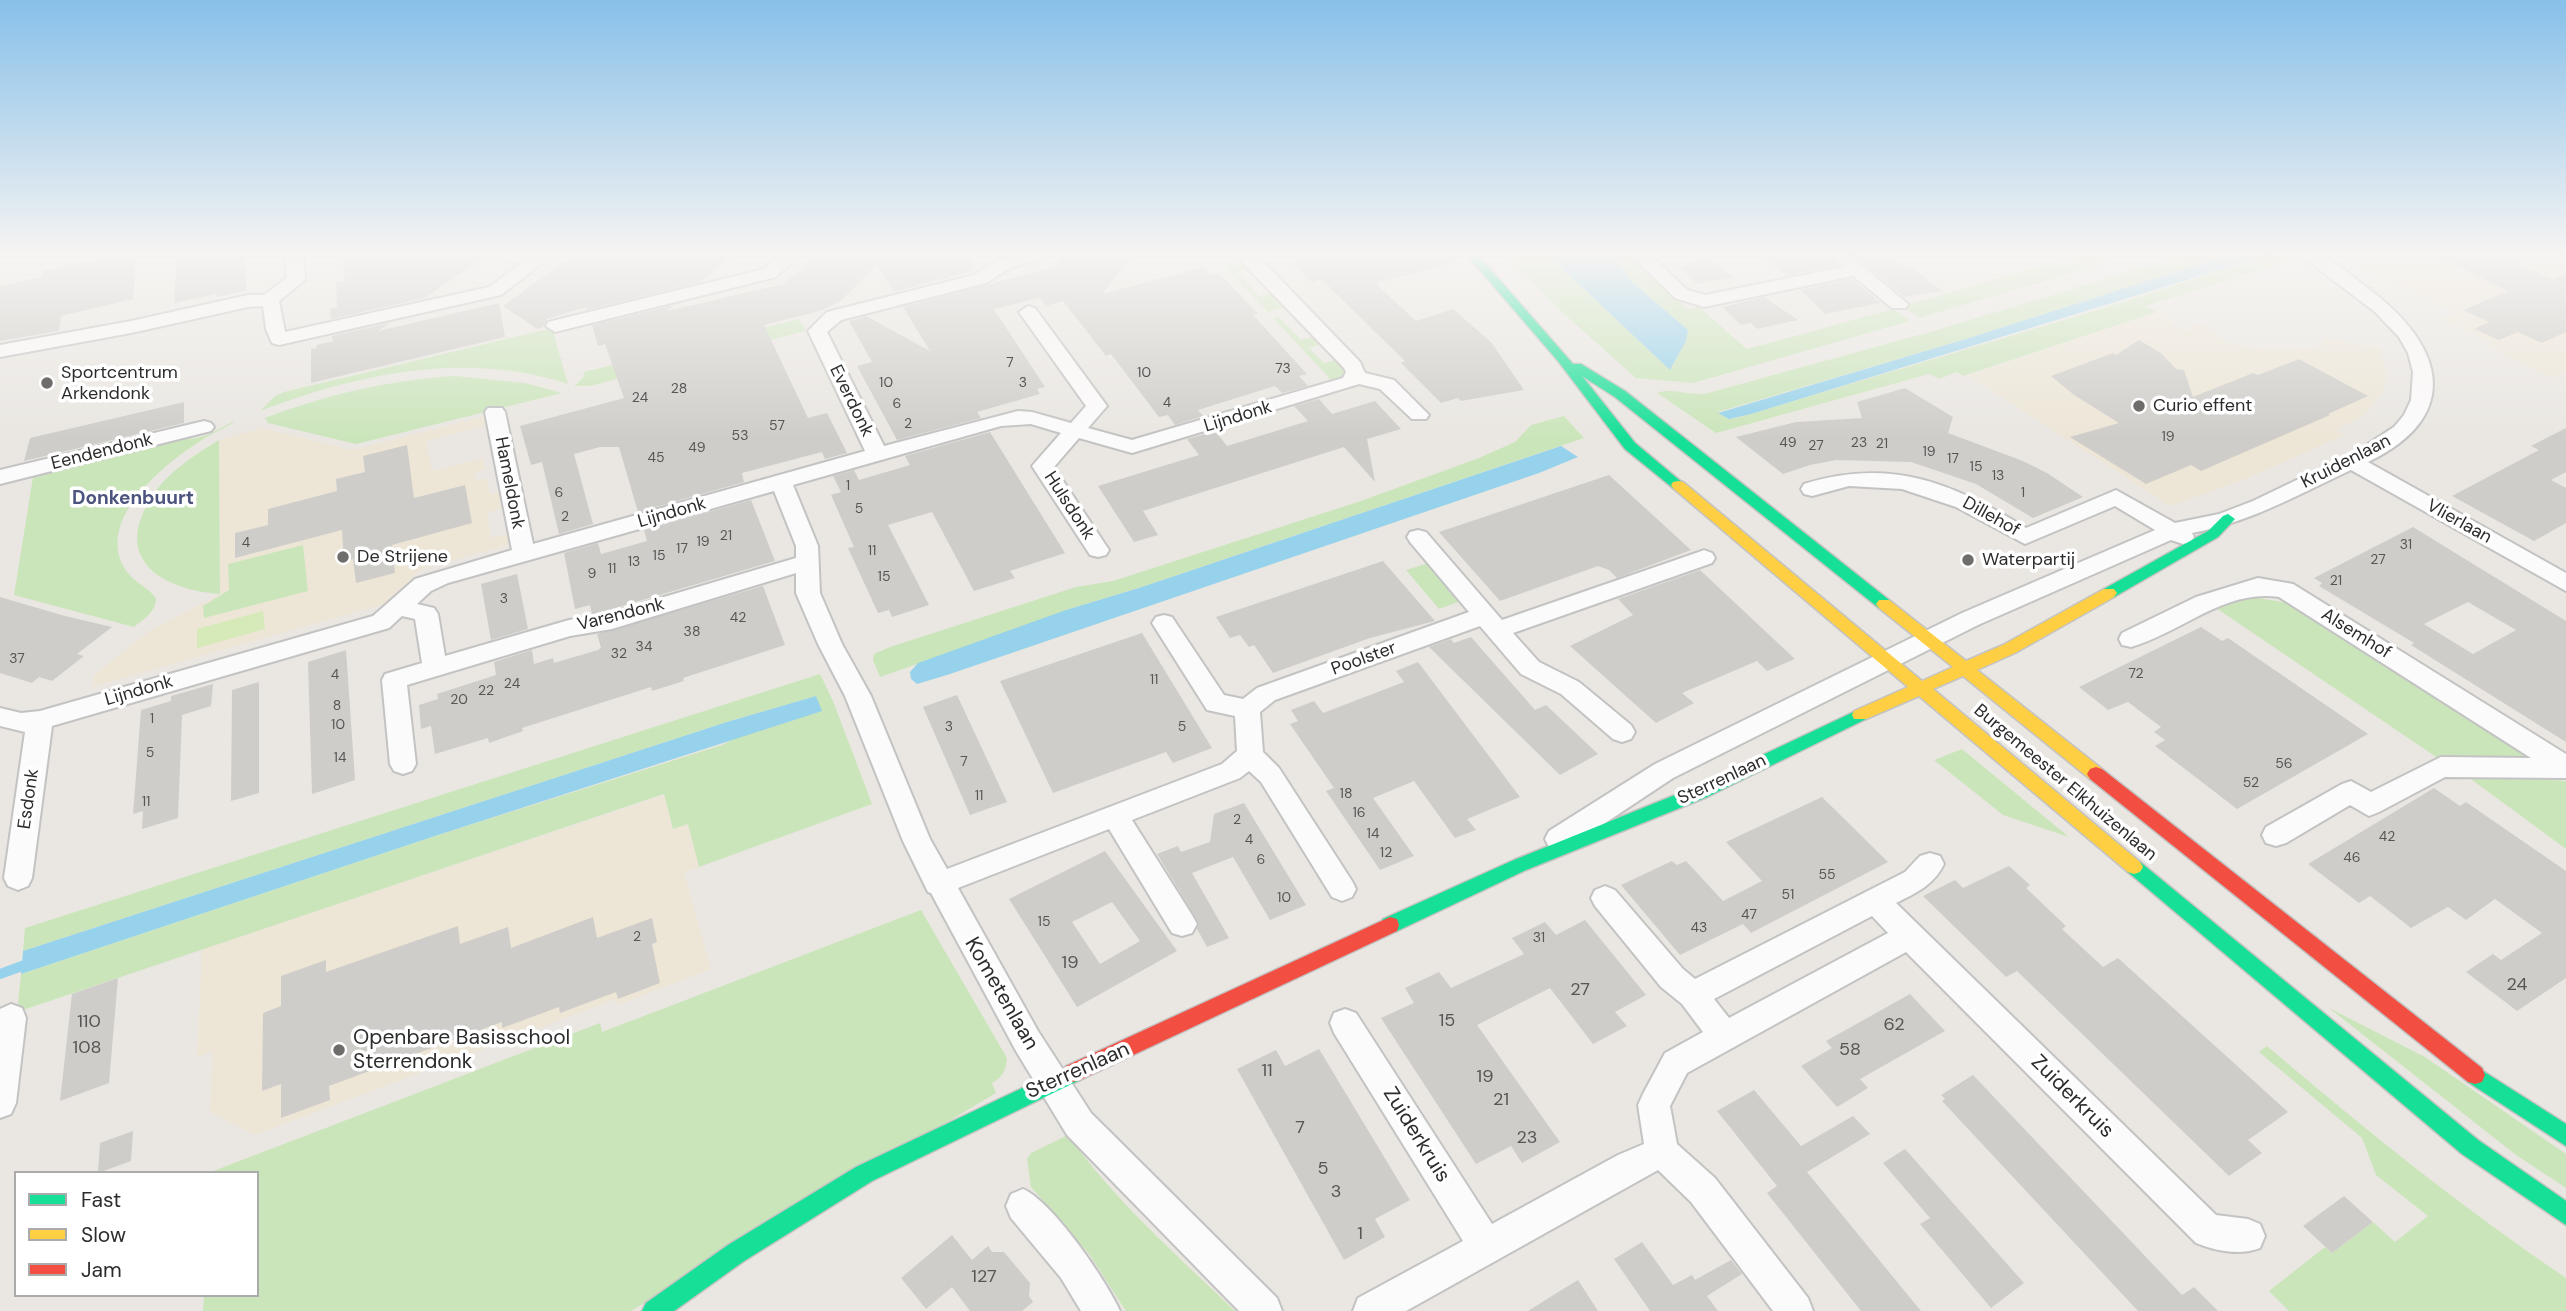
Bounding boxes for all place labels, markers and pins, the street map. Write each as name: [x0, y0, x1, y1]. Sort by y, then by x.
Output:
place label: Sportcentrum Arkendonk: [61, 362, 178, 404]
marker: Sportcentrum Arkendonk: [39, 375, 55, 391]
place label: Curio effent: [2153, 395, 2252, 417]
marker: Curio effent: [2131, 398, 2147, 414]
place label: De Strijene: [357, 546, 448, 568]
marker: De Strijene: [335, 549, 351, 565]
place label: Waterpartij: [1982, 549, 2075, 571]
marker: Waterpartij: [1960, 552, 1976, 568]
place label: Openbare Basisschool Sterrendonk: [353, 1025, 570, 1075]
marker: Openbare Basisschool Sterrendonk: [331, 1042, 347, 1058]

